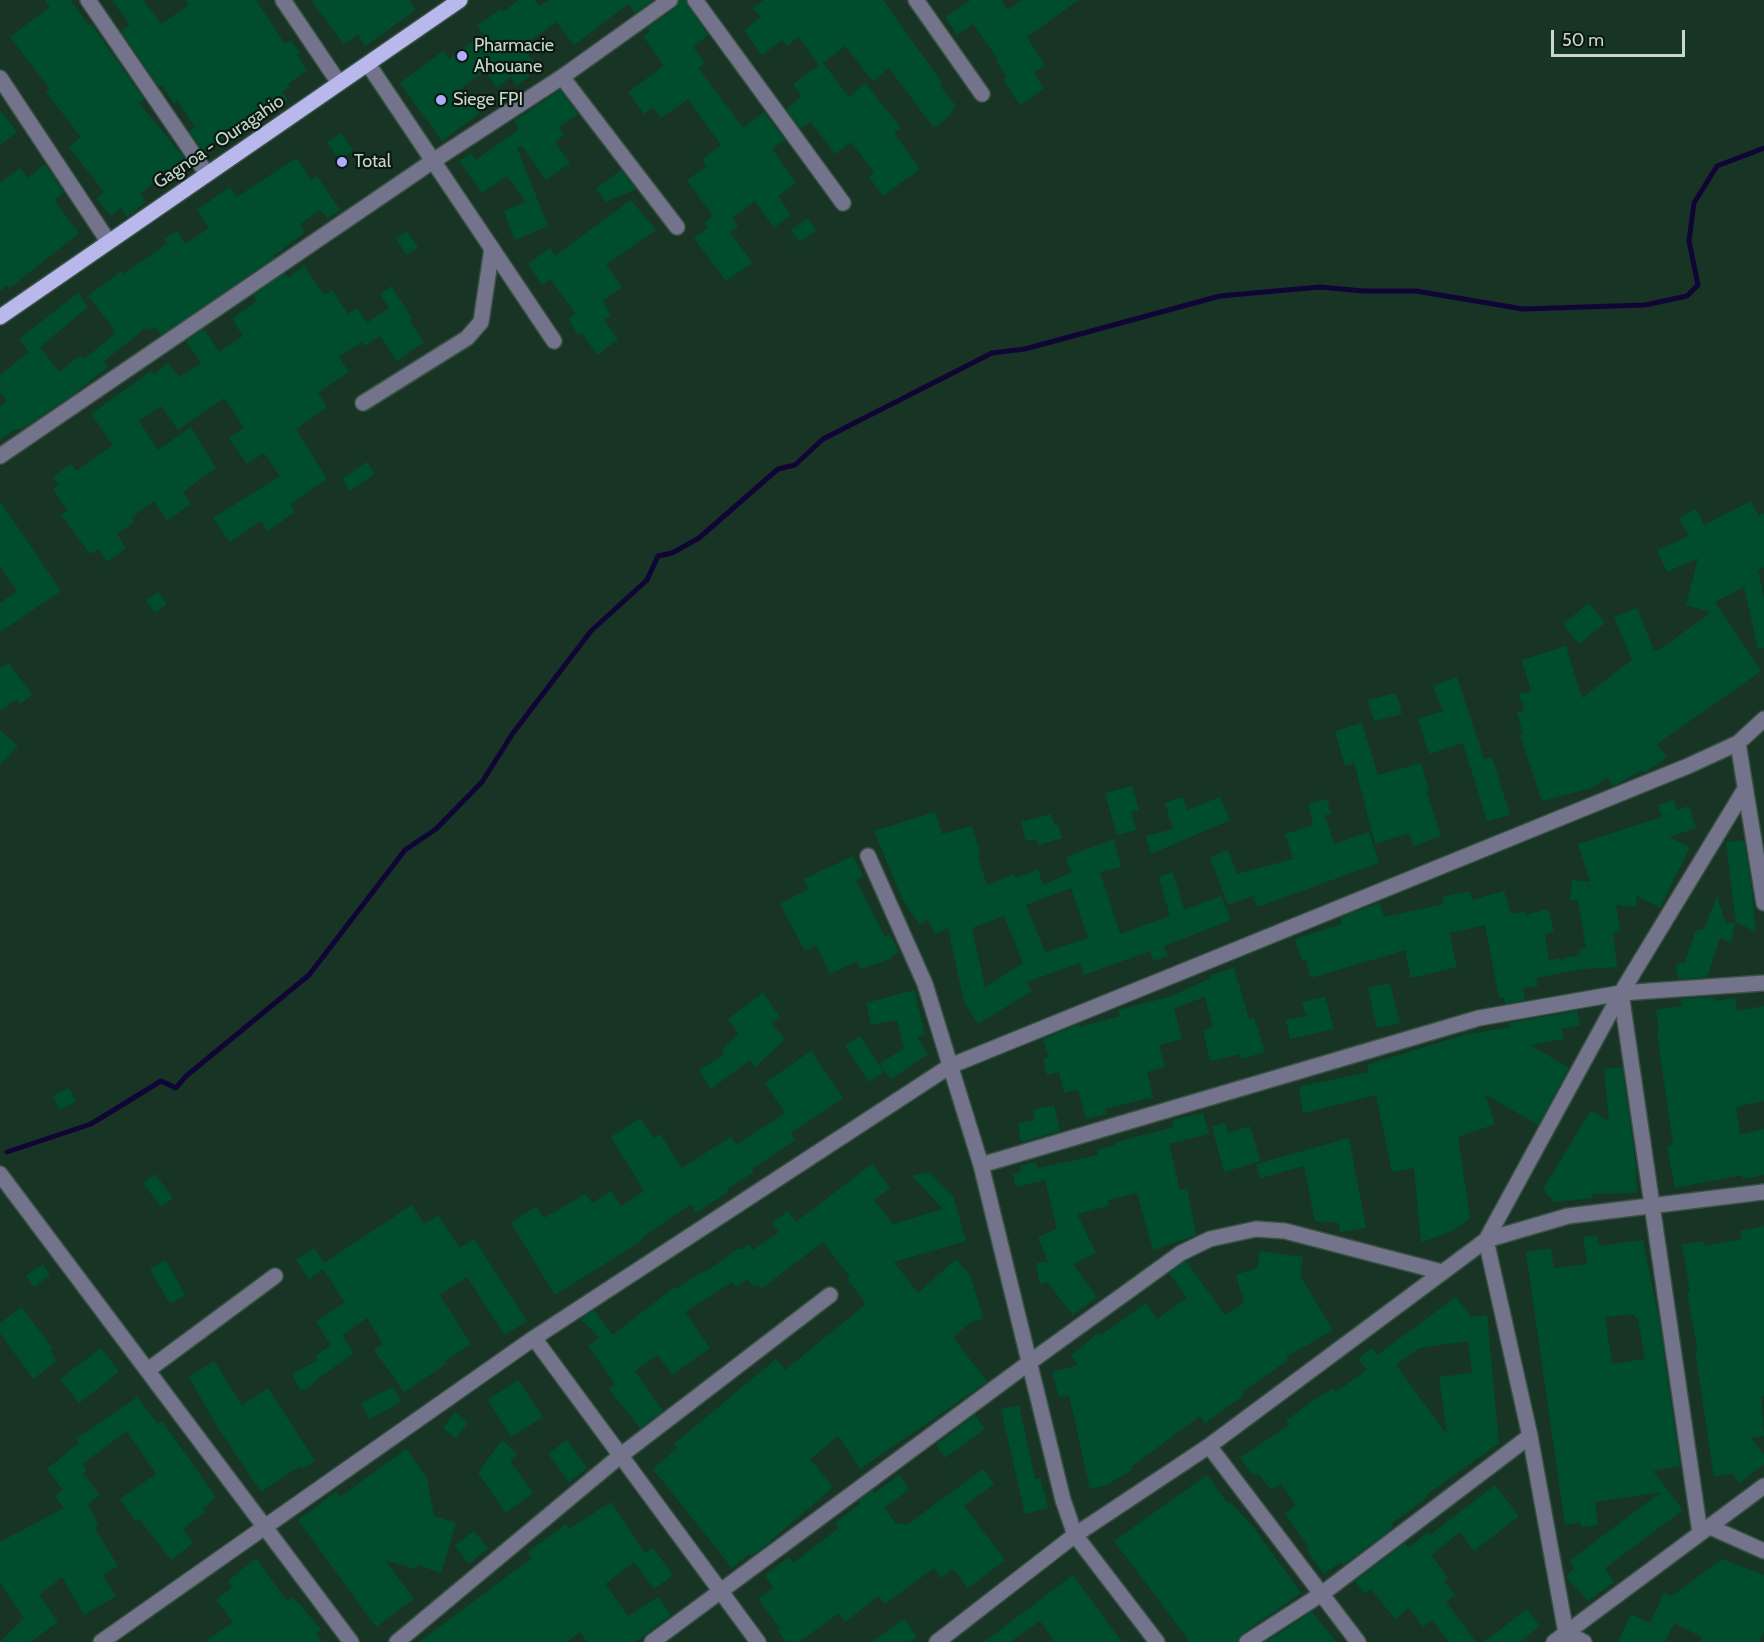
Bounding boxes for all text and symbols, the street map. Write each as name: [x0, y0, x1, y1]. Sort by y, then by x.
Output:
scale bar: [1554, 18, 1688, 56]
text: 50 m: [1562, 29, 1604, 51]
place label: Pharmacie Ahouane: [474, 35, 554, 78]
marker: Pharmacie Ahouane: [455, 49, 469, 63]
place label: Siege FPI: [453, 89, 523, 111]
street label: Gagnoa - Ouragahio: [150, 90, 288, 194]
marker: Siege FPI: [434, 93, 448, 107]
place label: Total: [354, 151, 391, 173]
marker: Total: [335, 155, 349, 169]

